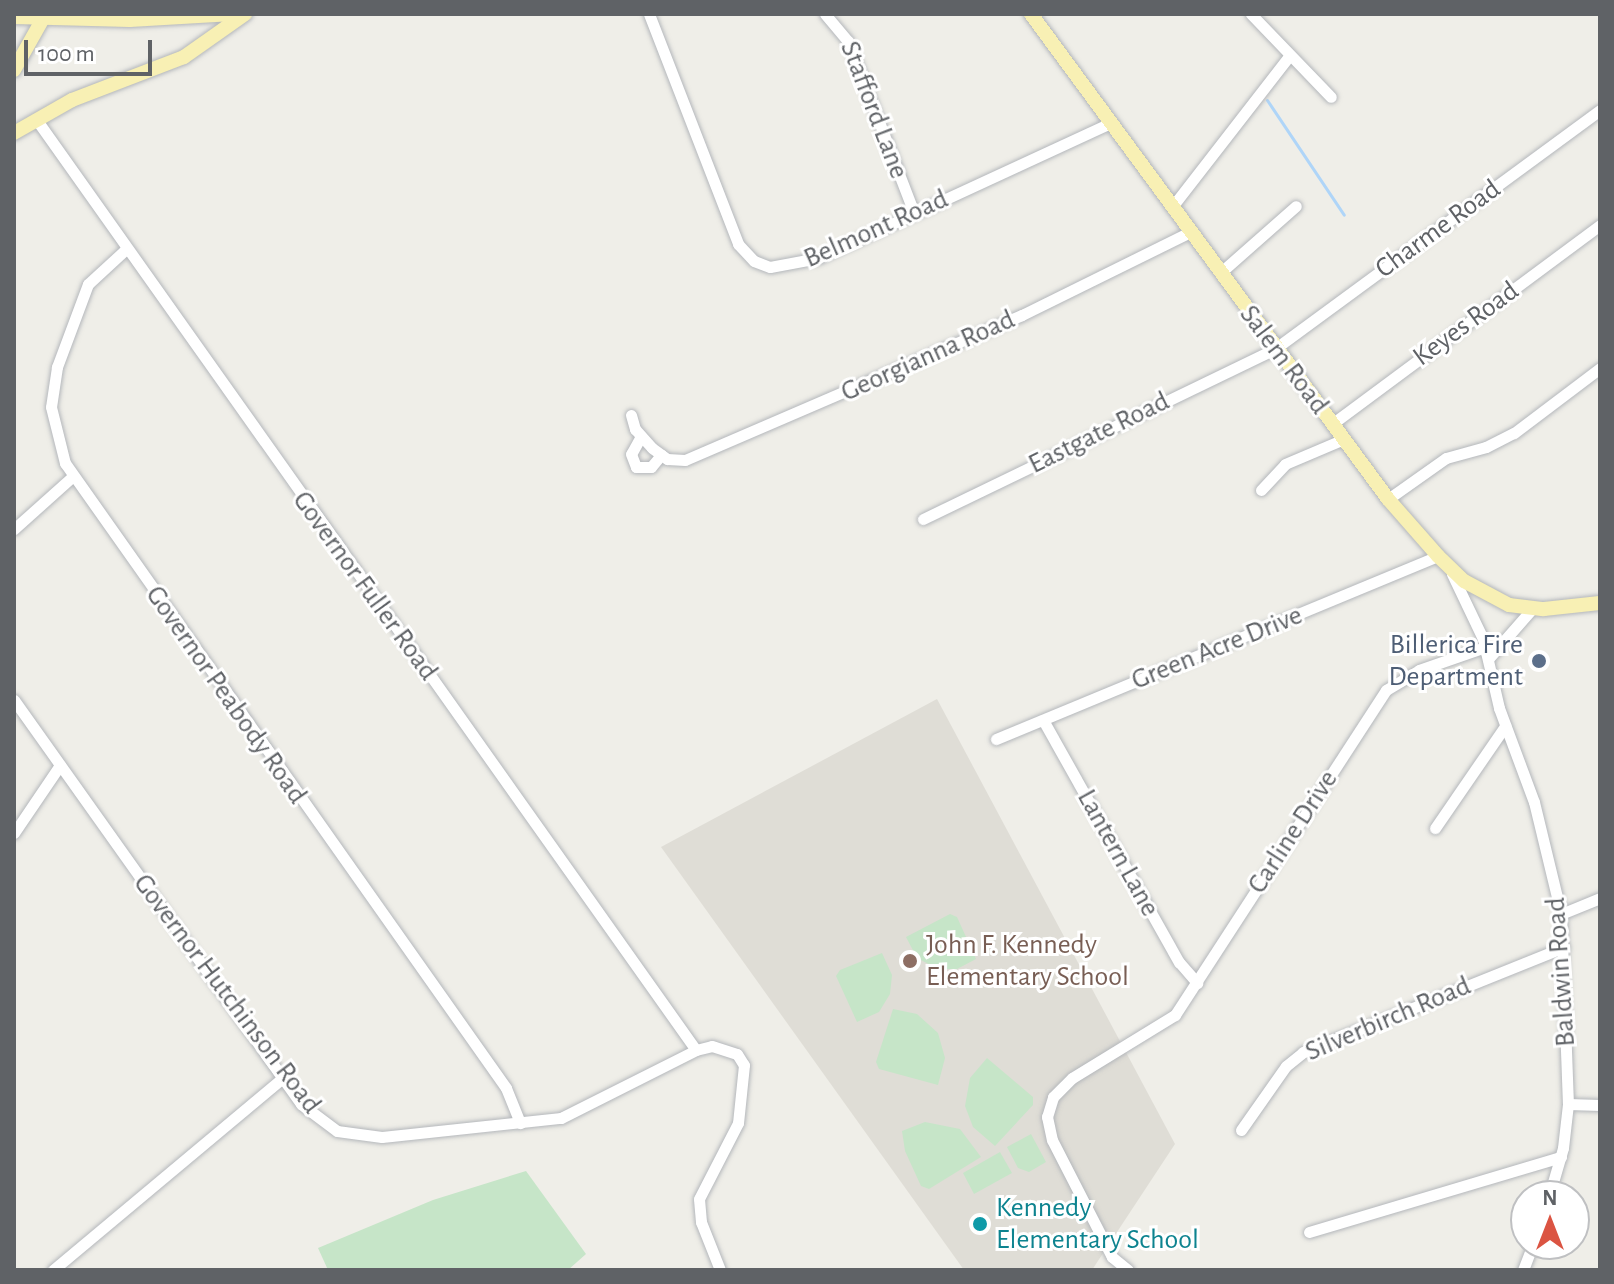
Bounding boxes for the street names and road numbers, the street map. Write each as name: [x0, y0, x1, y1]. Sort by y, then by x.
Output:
street label: Stafford Lane: [832, 37, 916, 183]
street label: Charme Road: [1369, 172, 1507, 286]
street label: Belmont Road: [799, 182, 953, 276]
street label: Keyes Road: [1406, 274, 1526, 374]
street label: Salem Road: [1232, 299, 1336, 421]
street label: Georgianna Road: [836, 303, 1020, 409]
street label: Eastgate Road: [1023, 384, 1175, 482]
street label: Governor Fuller Road: [285, 485, 445, 687]
street label: Governor Peabody Road: [138, 579, 314, 811]
street label: Green Acre Drive: [1127, 598, 1307, 698]
street label: Carline Drive: [1241, 764, 1345, 900]
street label: Lantern Lane: [1069, 784, 1167, 922]
street label: Governor Hutchinson Road: [126, 868, 328, 1120]
street label: Baldwin Road: [1539, 896, 1583, 1048]
street label: Silverbirch Road: [1300, 969, 1476, 1069]

